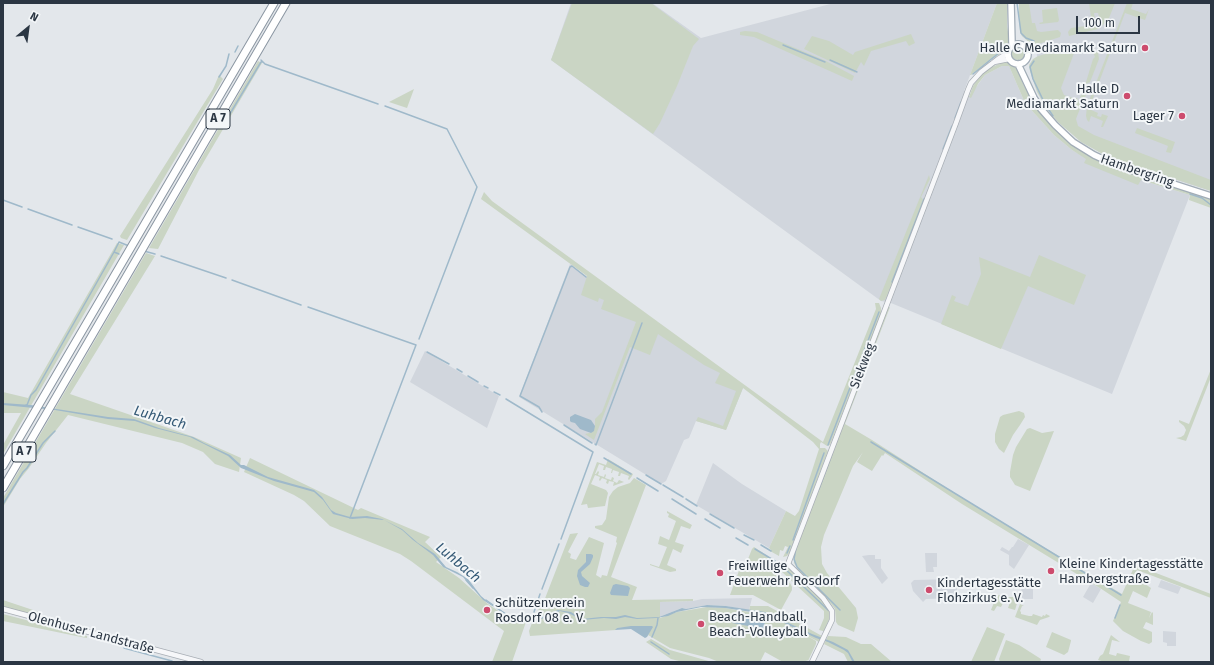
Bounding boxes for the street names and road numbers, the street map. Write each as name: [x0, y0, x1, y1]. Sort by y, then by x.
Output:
road number: A 7: [206, 109, 230, 129]
street label: Hambergring: [1098, 151, 1176, 191]
street label: Siekweg: [847, 341, 879, 391]
road number: A 7: [12, 442, 36, 462]
street label: Olenhuser Landstraße: [26, 609, 156, 657]

